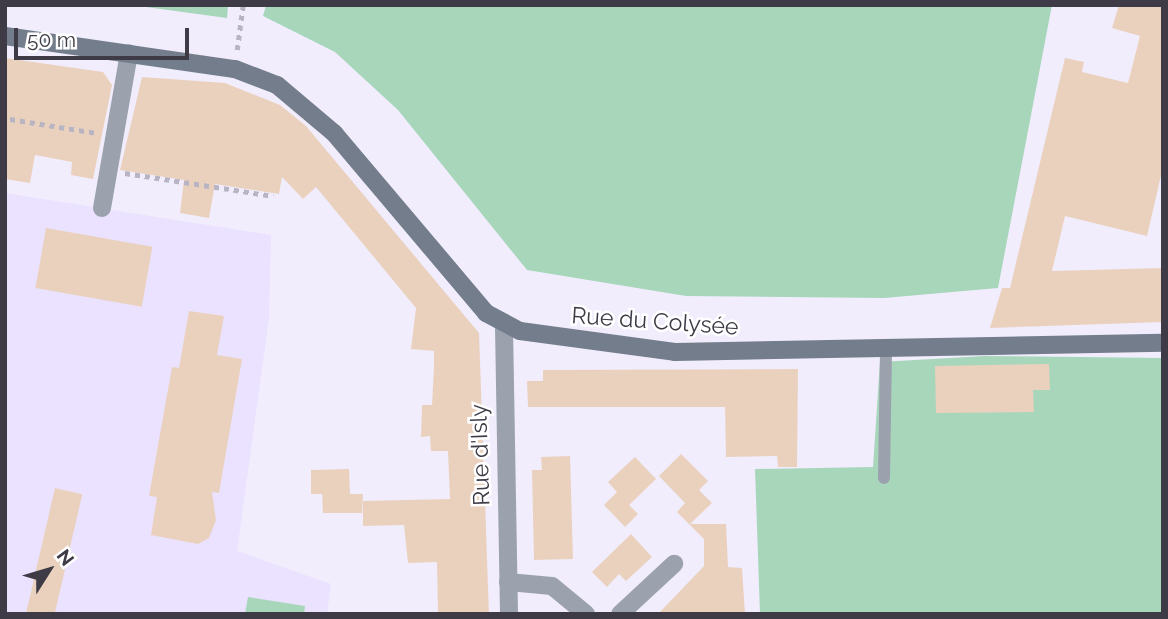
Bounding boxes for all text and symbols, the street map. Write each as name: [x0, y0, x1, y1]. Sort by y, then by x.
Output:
scale bar: [18, 14, 192, 58]
text: 50 m: [27, 27, 76, 52]
street label: Rue du Colysée: [571, 301, 739, 341]
street label: Rue d'Isly: [464, 404, 496, 506]
north arrow: [14, 535, 84, 605]
text: N: [53, 545, 79, 570]

